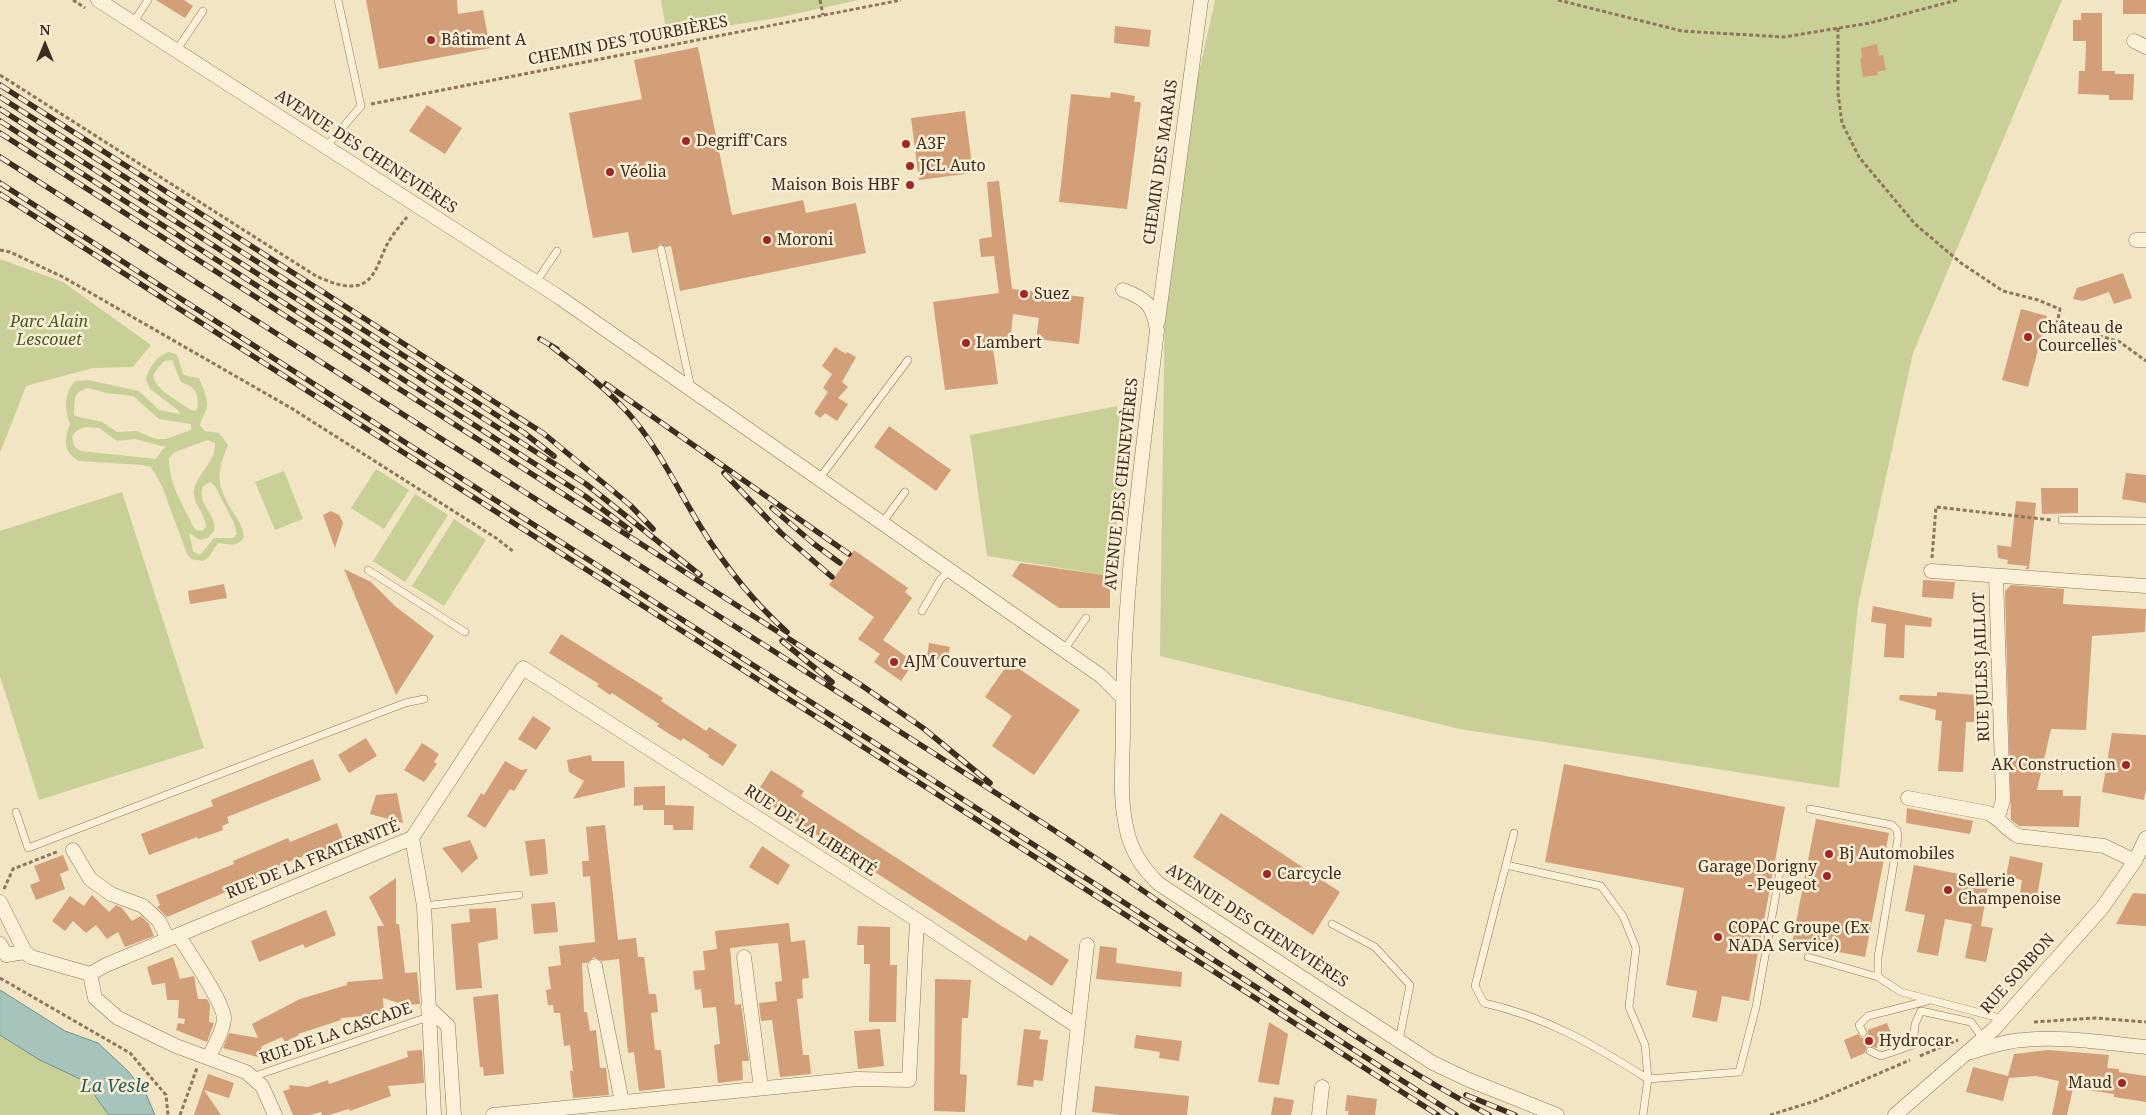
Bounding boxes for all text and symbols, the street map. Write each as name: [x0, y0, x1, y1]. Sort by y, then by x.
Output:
street label: CHEMIN DES TOURBIÈRES: [527, 12, 729, 70]
north arrow: [20, 20, 70, 70]
text: N: [39, 20, 51, 39]
place label: Bâtiment A: [441, 30, 526, 50]
marker: Bâtiment A: [425, 34, 437, 46]
street label: CHEMIN DES MARAIS: [1140, 78, 1182, 246]
street label: AVENUE DES CHENEVIÈRES: [271, 86, 461, 218]
place label: Degriff'Cars: [696, 131, 787, 151]
place label: A3F: [916, 134, 946, 154]
marker: Degriff'Cars: [680, 135, 692, 147]
marker: A3F: [900, 138, 912, 150]
place label: JCL Auto: [920, 156, 986, 176]
marker: JCL Auto: [904, 160, 916, 172]
place label: Véolia: [620, 162, 667, 182]
marker: Véolia: [604, 166, 616, 178]
place label: Maison Bois HBF: [771, 175, 900, 195]
marker: Maison Bois HBF: [904, 179, 916, 191]
place label: Moroni: [777, 230, 833, 250]
marker: Moroni: [761, 234, 773, 246]
place label: Suez: [1034, 284, 1070, 304]
marker: Suez: [1018, 288, 1030, 300]
park label: Parc Alain Lescouet: [10, 312, 88, 350]
place label: Château de Courcelles: [2038, 318, 2123, 356]
marker: Château de Courcelles: [2022, 331, 2034, 343]
place label: Lambert: [976, 333, 1042, 353]
marker: Lambert: [960, 337, 972, 349]
street label: AVENUE DES CHENEVIÈRES: [1101, 377, 1143, 591]
street label: RUE JULES JAILLOT: [1970, 592, 1994, 742]
place label: AJM Couverture: [904, 652, 1027, 672]
marker: AJM Couverture: [888, 656, 900, 668]
place label: AK Construction: [1991, 755, 2116, 775]
marker: AK Construction: [2120, 759, 2132, 771]
street label: RUE DE LA LIBERTÉ: [740, 781, 880, 881]
street label: RUE DE LA FRATERNITÉ: [223, 816, 403, 904]
place label: Bj Automobiles: [1839, 844, 1954, 864]
marker: Bj Automobiles: [1823, 848, 1835, 860]
place label: Garage Dorigny - Peugeot: [1698, 857, 1817, 895]
street label: AVENUE DES CHENEVIÈRES: [1162, 860, 1352, 992]
place label: Carcycle: [1277, 864, 1342, 884]
marker: Carcycle: [1261, 868, 1273, 880]
marker: Garage Dorigny - Peugeot: [1821, 870, 1833, 882]
place label: Sellerie Champenoise: [1958, 871, 2061, 909]
marker: Sellerie Champenoise: [1942, 884, 1954, 896]
place label: COPAC Groupe (Ex NADA Service): [1728, 918, 1869, 956]
street label: RUE SORBON: [1977, 930, 2059, 1018]
marker: COPAC Groupe (Ex NADA Service): [1712, 931, 1724, 943]
street label: RUE DE LA CASCADE: [257, 999, 415, 1069]
place label: Hydrocar: [1879, 1031, 1952, 1051]
marker: Hydrocar: [1863, 1035, 1875, 1047]
place label: Maud: [2068, 1073, 2112, 1093]
water label: La Vesle: [81, 1076, 149, 1098]
marker: Maud: [2116, 1077, 2128, 1089]

